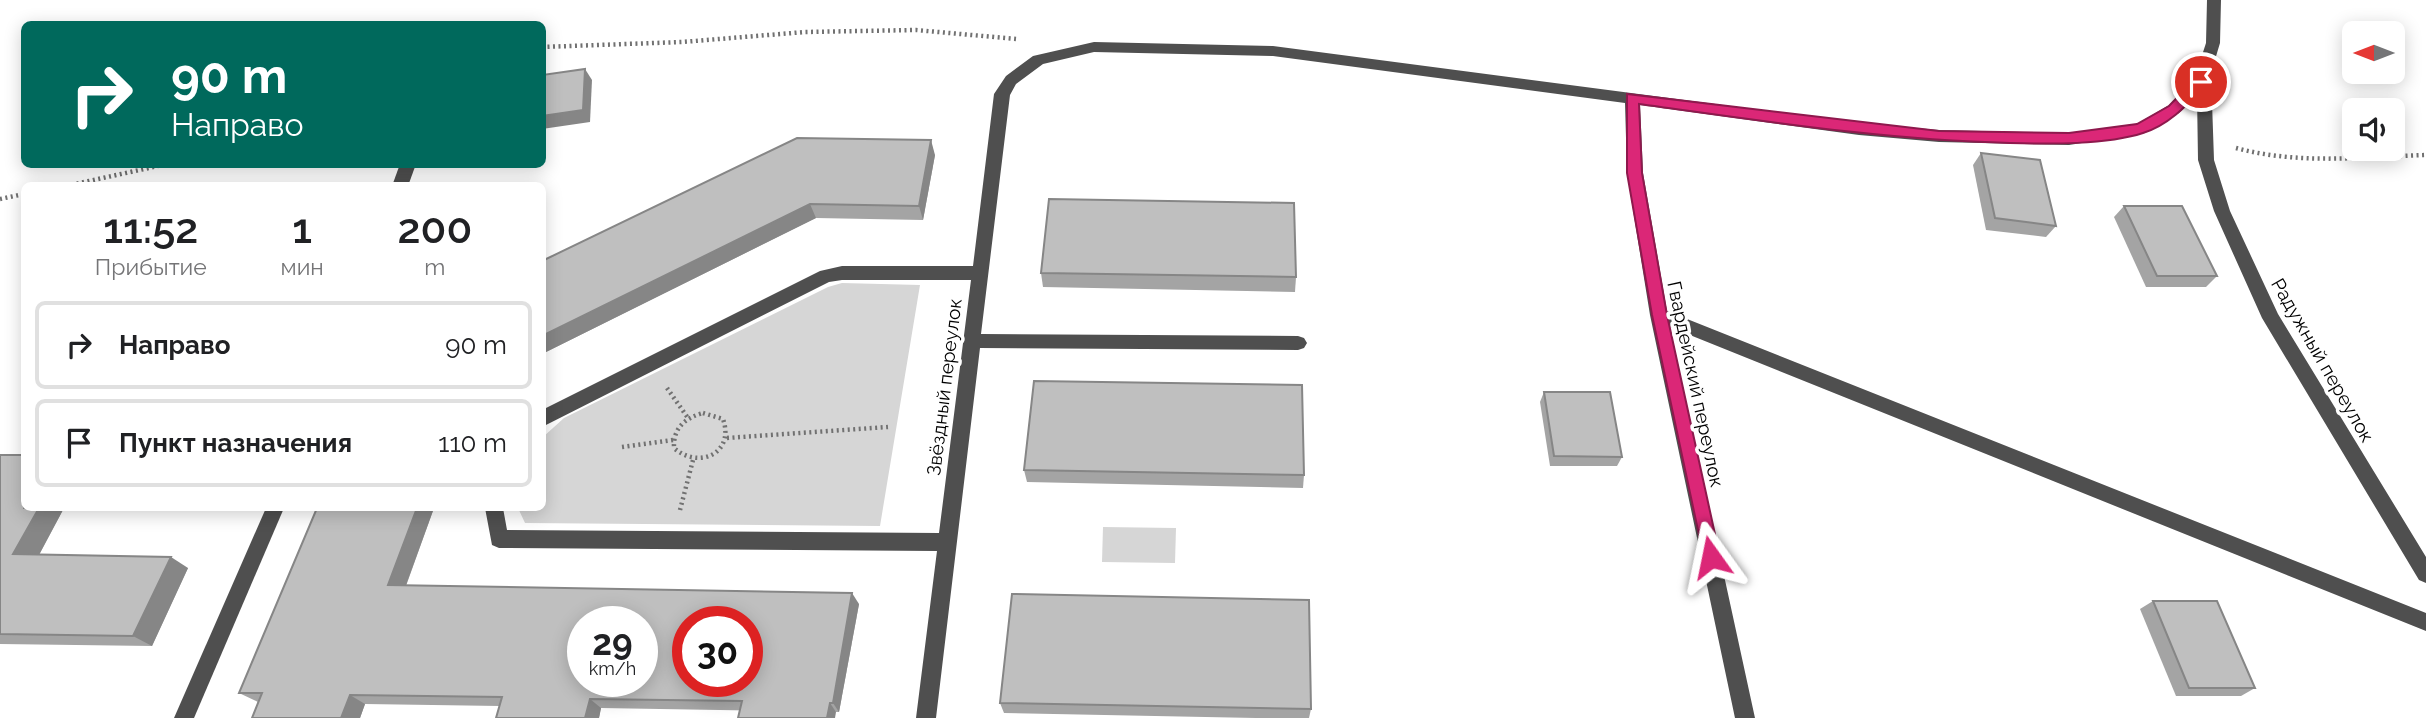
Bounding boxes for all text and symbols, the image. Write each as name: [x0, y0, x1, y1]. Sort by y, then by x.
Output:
north arrow: [2342, 21, 2404, 84]
map controls: [2342, 21, 2405, 161]
text: 90 m: [171, 47, 287, 104]
icon: right: [56, 49, 147, 140]
pin: [2171, 52, 2231, 112]
icon: arrive: [2182, 63, 2220, 101]
button: sound: [2342, 98, 2405, 161]
text: Направо: [171, 106, 303, 143]
text: 11:52: [103, 204, 198, 253]
text: 1: [292, 204, 312, 253]
text: 200: [398, 204, 472, 253]
text: Прибытие: [95, 253, 207, 280]
text: мин: [281, 253, 324, 280]
text: m: [424, 253, 445, 280]
street label: Радужный переулок: [2267, 274, 2379, 446]
street label: Гвардейский переулок: [1663, 279, 1729, 489]
street label: Звёздный переулок: [922, 297, 966, 477]
icon: right: [60, 326, 98, 364]
text: Направо: [119, 330, 230, 360]
text: 90 m: [445, 330, 507, 360]
icon: arrive: [60, 424, 98, 462]
text: Пункт назначения: [119, 428, 352, 458]
text: 110 m: [438, 428, 507, 458]
position arrow: [1674, 520, 1748, 594]
speed limit sign: 30: [672, 606, 763, 697]
text: 29: [592, 622, 633, 663]
text: km/h: [589, 658, 636, 679]

